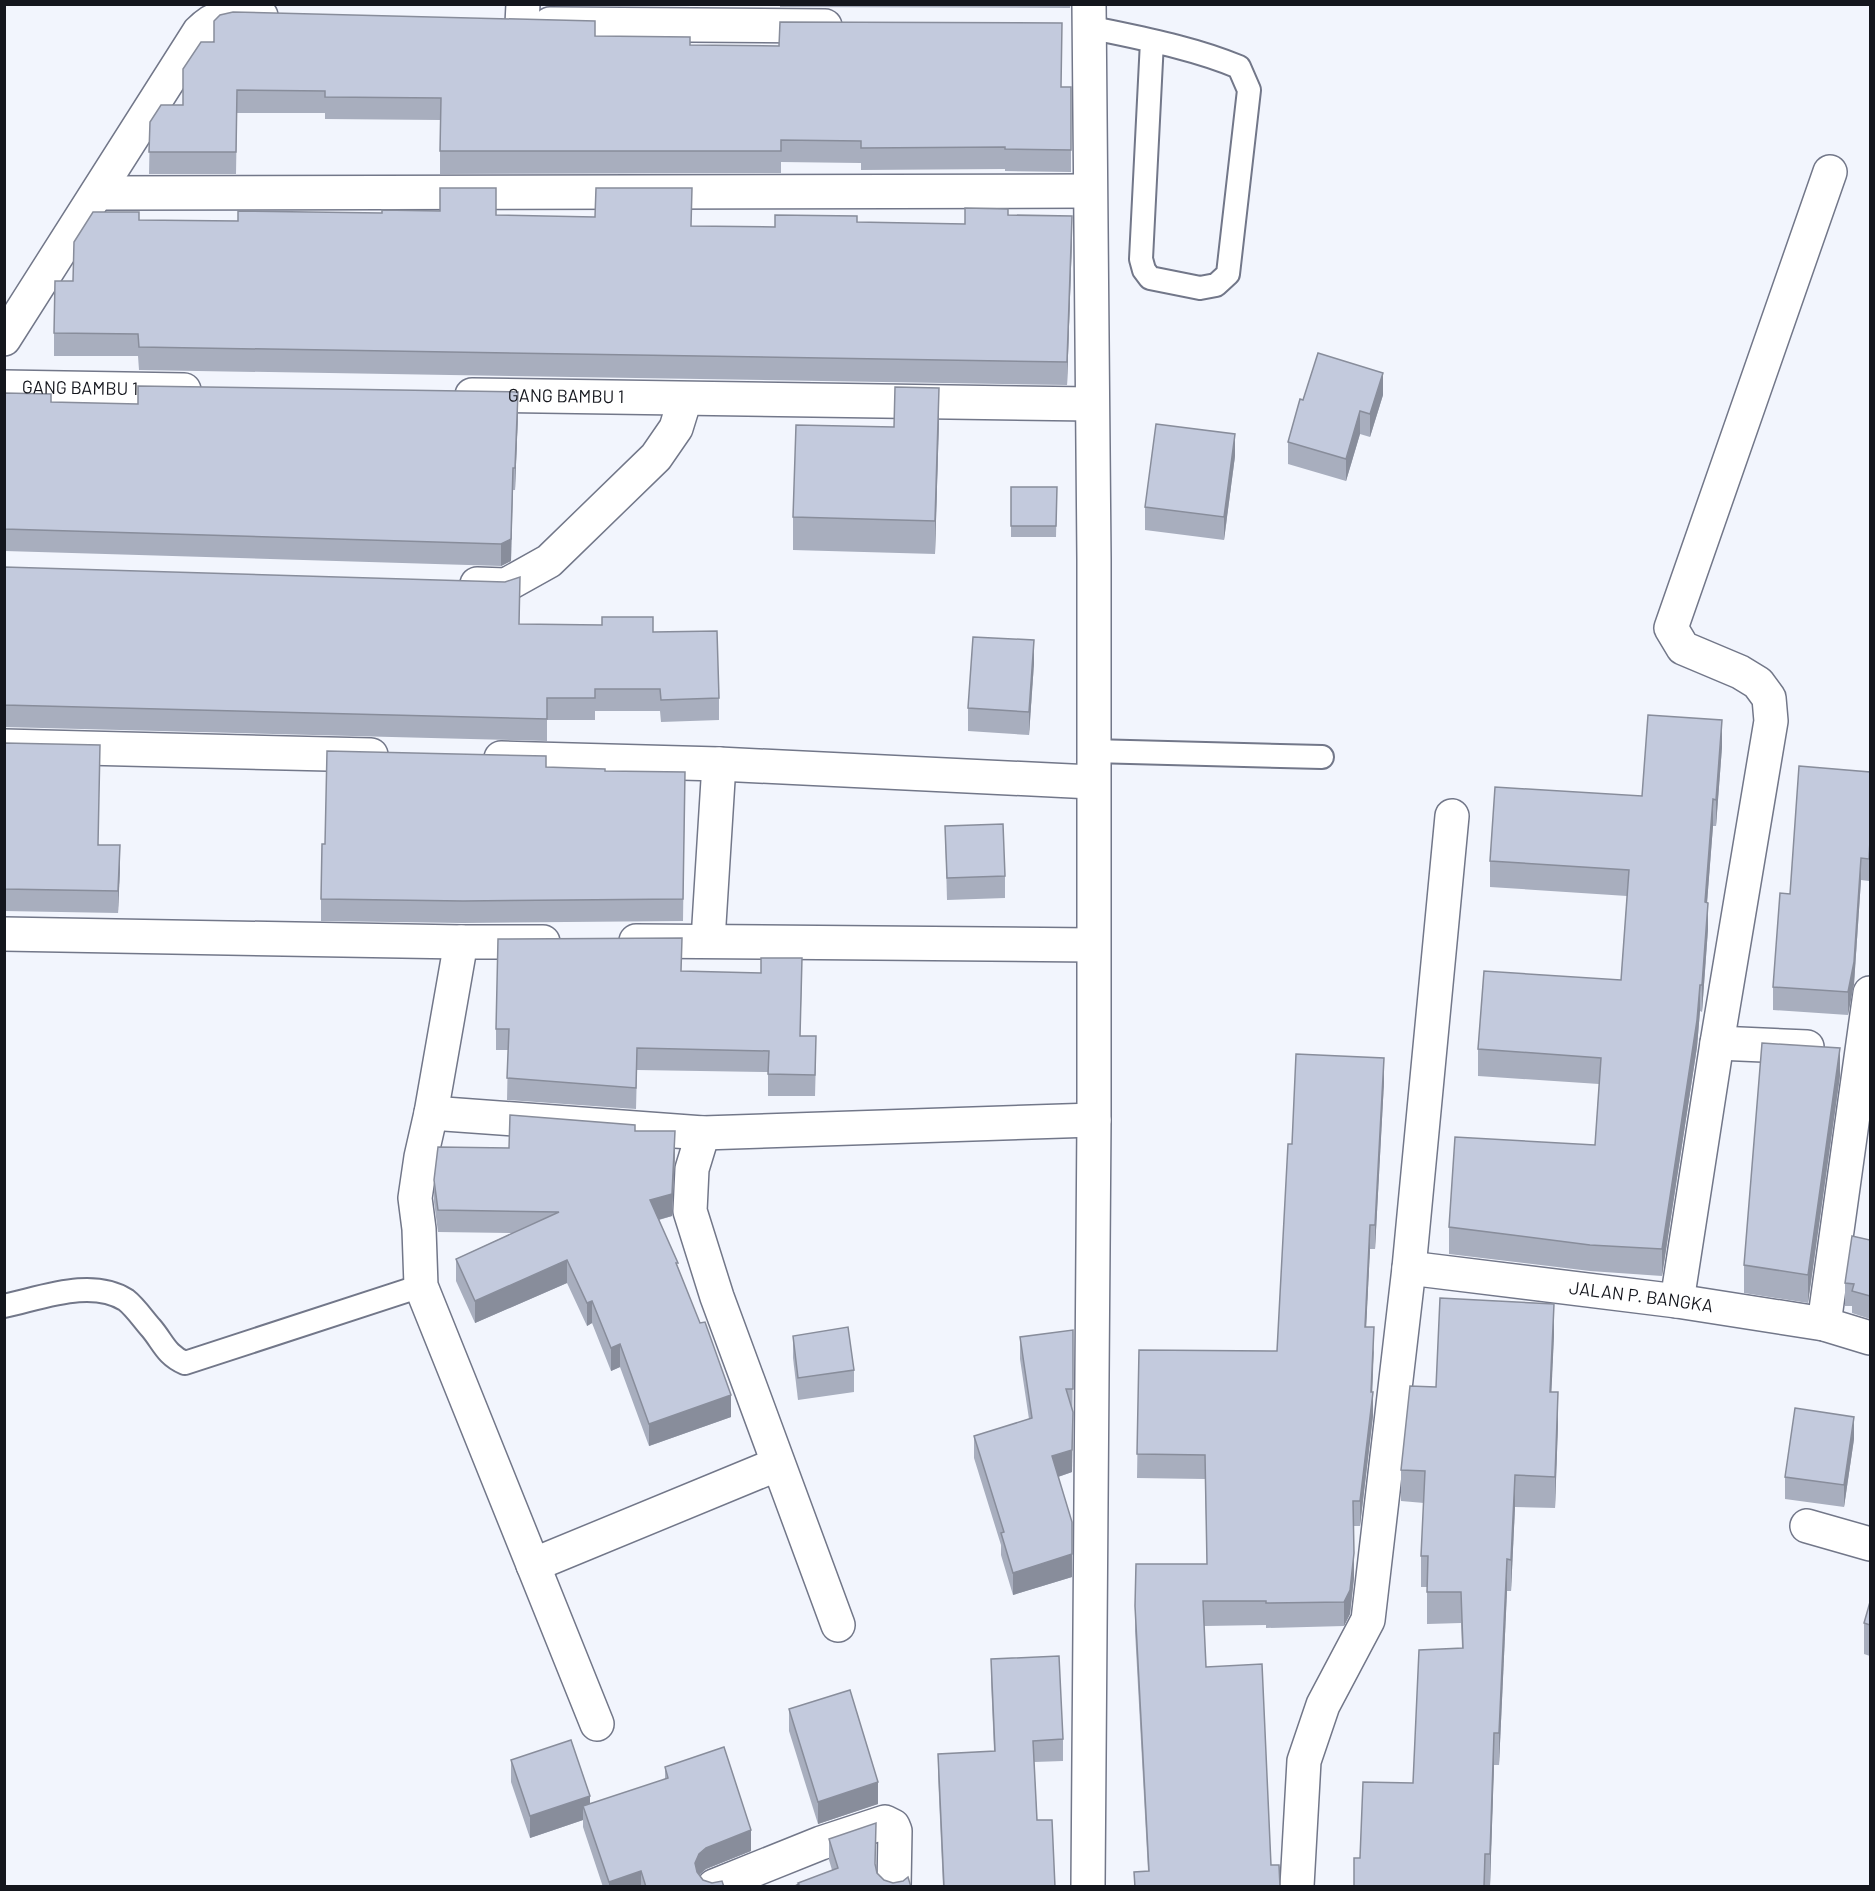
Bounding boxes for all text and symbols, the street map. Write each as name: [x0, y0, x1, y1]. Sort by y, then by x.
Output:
street label: GANG BAMBU 1: [22, 375, 138, 399]
street label: GANG BAMBU 1: [508, 384, 624, 407]
street label: JALAN P. BANGKA: [1568, 1276, 1715, 1317]

